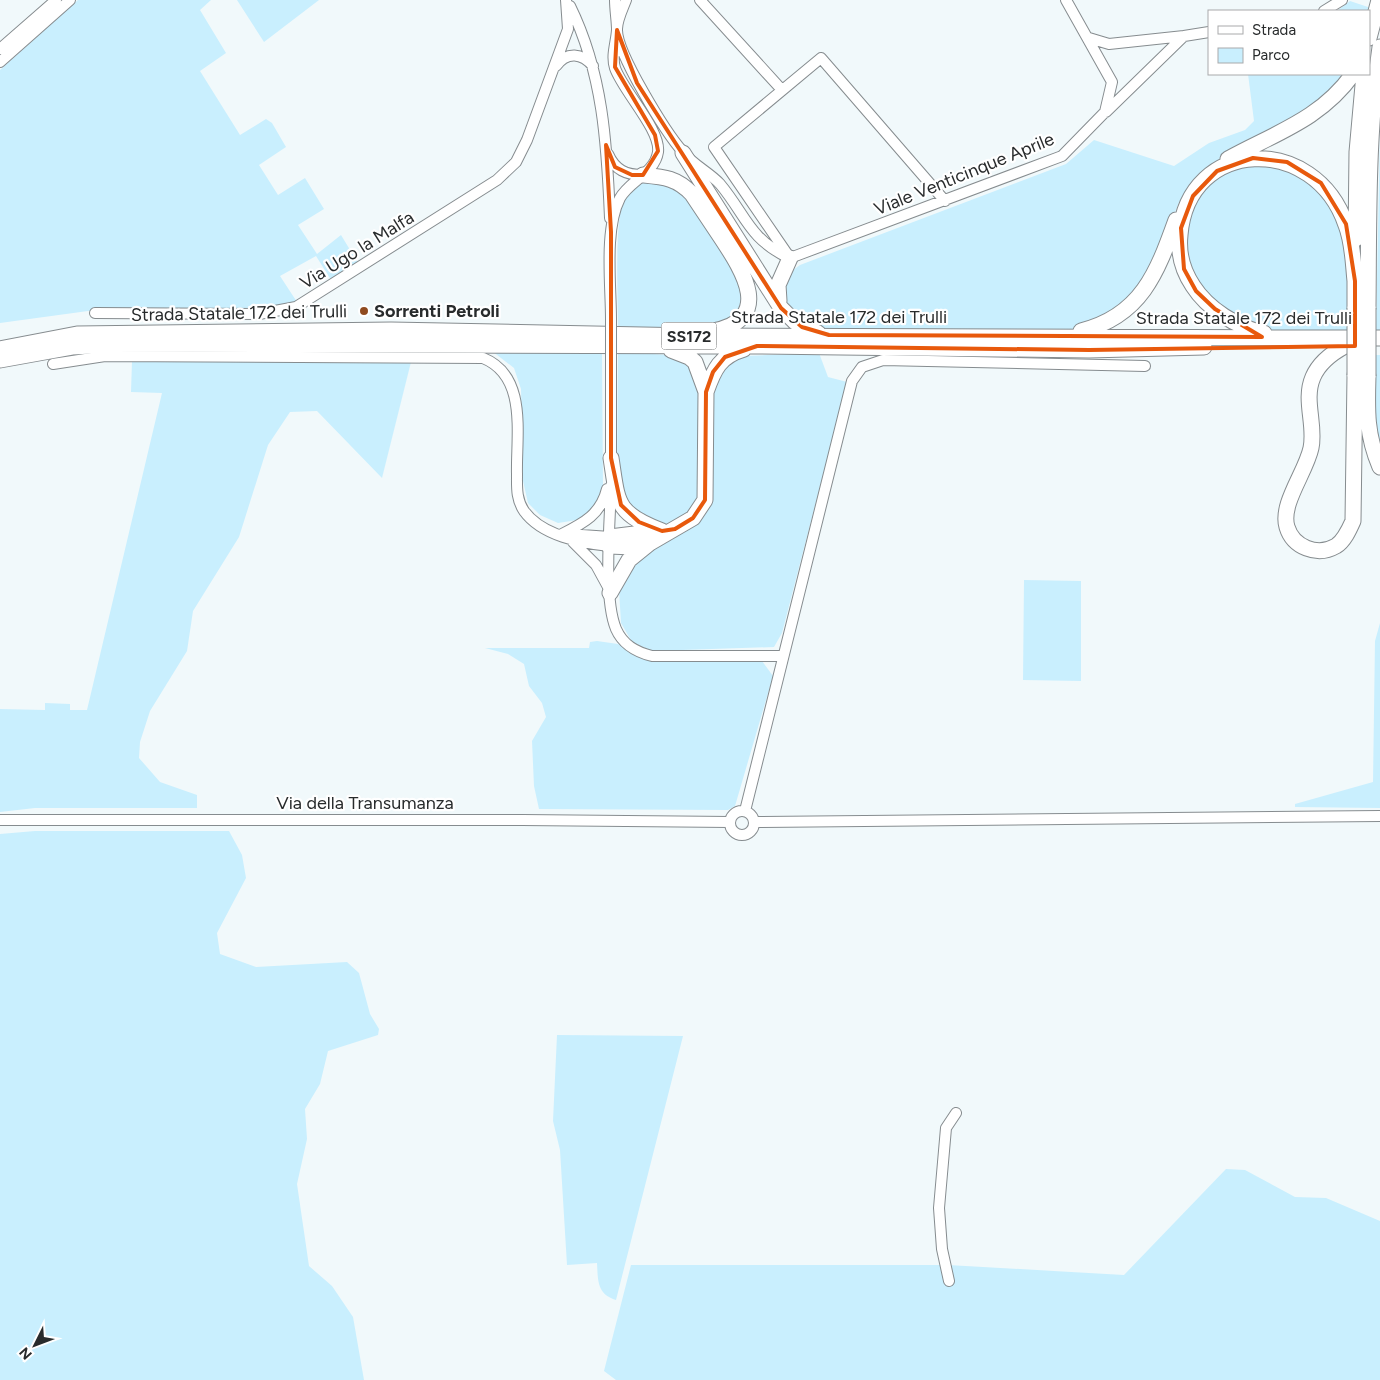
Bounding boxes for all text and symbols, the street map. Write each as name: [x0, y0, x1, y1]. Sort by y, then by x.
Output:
legend: [1208, 10, 1370, 75]
text: Strada: [1252, 21, 1296, 39]
text: Parco: [1252, 46, 1290, 64]
street label: Viale Venticinque Aprile: [871, 128, 1057, 220]
street label: Via Ugo la Malfa: [296, 206, 418, 294]
street label: Strada Statale 172 dei Trulli: [131, 300, 347, 326]
place label: Sorrenti Petroli: [374, 300, 500, 322]
marker: Sorrenti Petroli: [358, 305, 370, 317]
street label: Strada Statale 172 dei Trulli: [731, 306, 947, 328]
street label: Strada Statale 172 dei Trulli: [1136, 307, 1352, 329]
road number: SS172: [662, 322, 716, 350]
street label: Via della Transumanza: [276, 792, 454, 814]
north arrow: [10, 1320, 60, 1370]
text: N: [16, 1344, 36, 1363]

